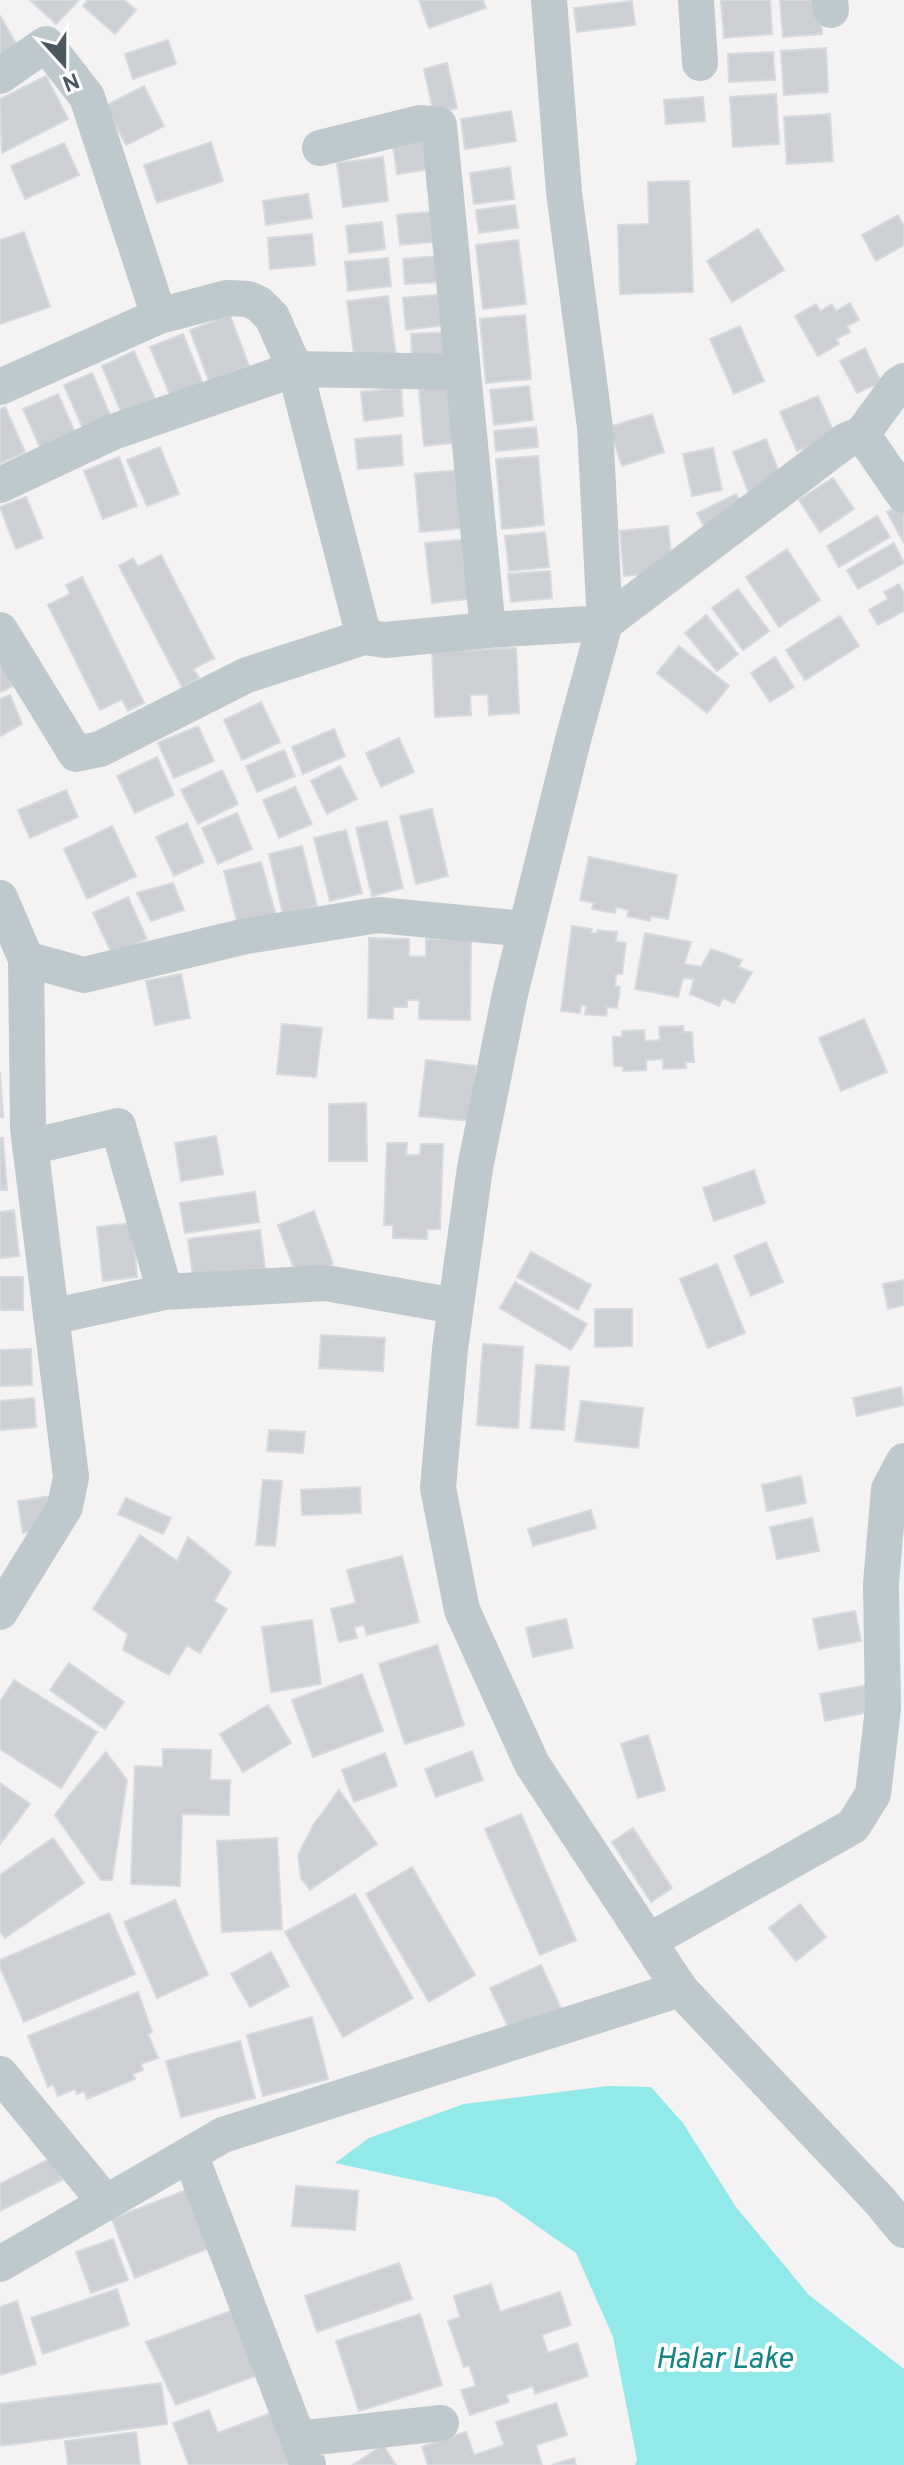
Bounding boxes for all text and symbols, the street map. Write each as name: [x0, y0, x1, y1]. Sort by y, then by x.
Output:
north arrow: [24, 24, 104, 104]
text: N: [58, 65, 82, 96]
water label: Halar Lake: [655, 2342, 793, 2379]

